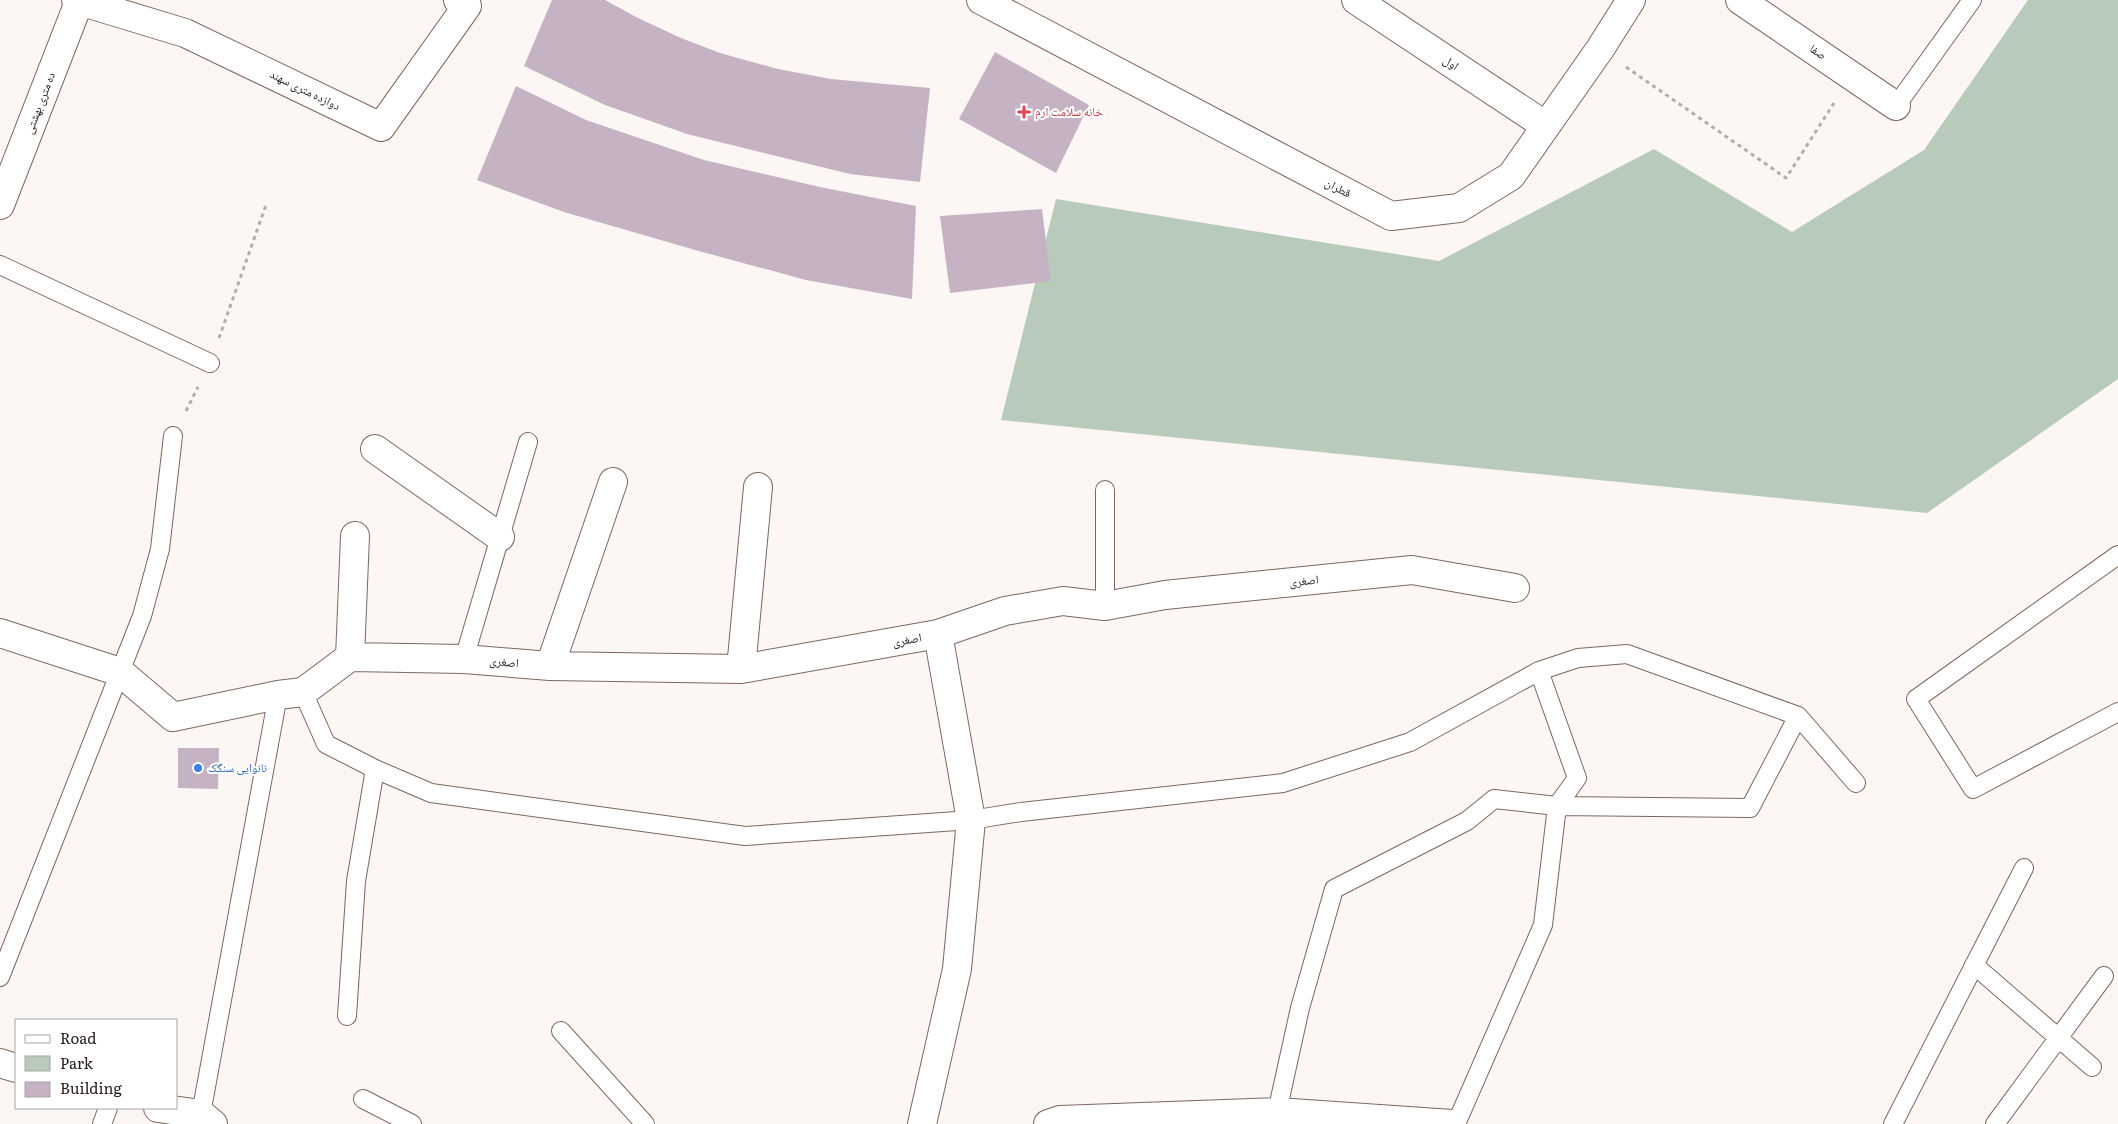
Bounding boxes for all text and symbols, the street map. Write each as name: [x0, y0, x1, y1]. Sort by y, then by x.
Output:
street label: صفا: [1806, 39, 1831, 63]
street label: اول: [1440, 50, 1463, 74]
street label: دوازده متری سهند: [267, 64, 344, 114]
street label: ده متری بهشتی: [19, 69, 59, 136]
place label: خانه سلامت ارم: [1035, 102, 1103, 120]
marker: خانه سلامت ارم: [1017, 105, 1031, 119]
street label: قطران: [1322, 173, 1355, 201]
street label: اصغری: [1288, 569, 1320, 590]
street label: اصغری: [891, 628, 923, 650]
street label: اصغری: [489, 651, 520, 671]
place label: نانوایی سنگک: [208, 758, 267, 776]
marker: نانوایی سنگک: [192, 762, 204, 774]
legend: [15, 1019, 178, 1109]
text: Road: [60, 1026, 96, 1049]
text: Park: [60, 1051, 94, 1074]
text: Building: [60, 1076, 122, 1099]

